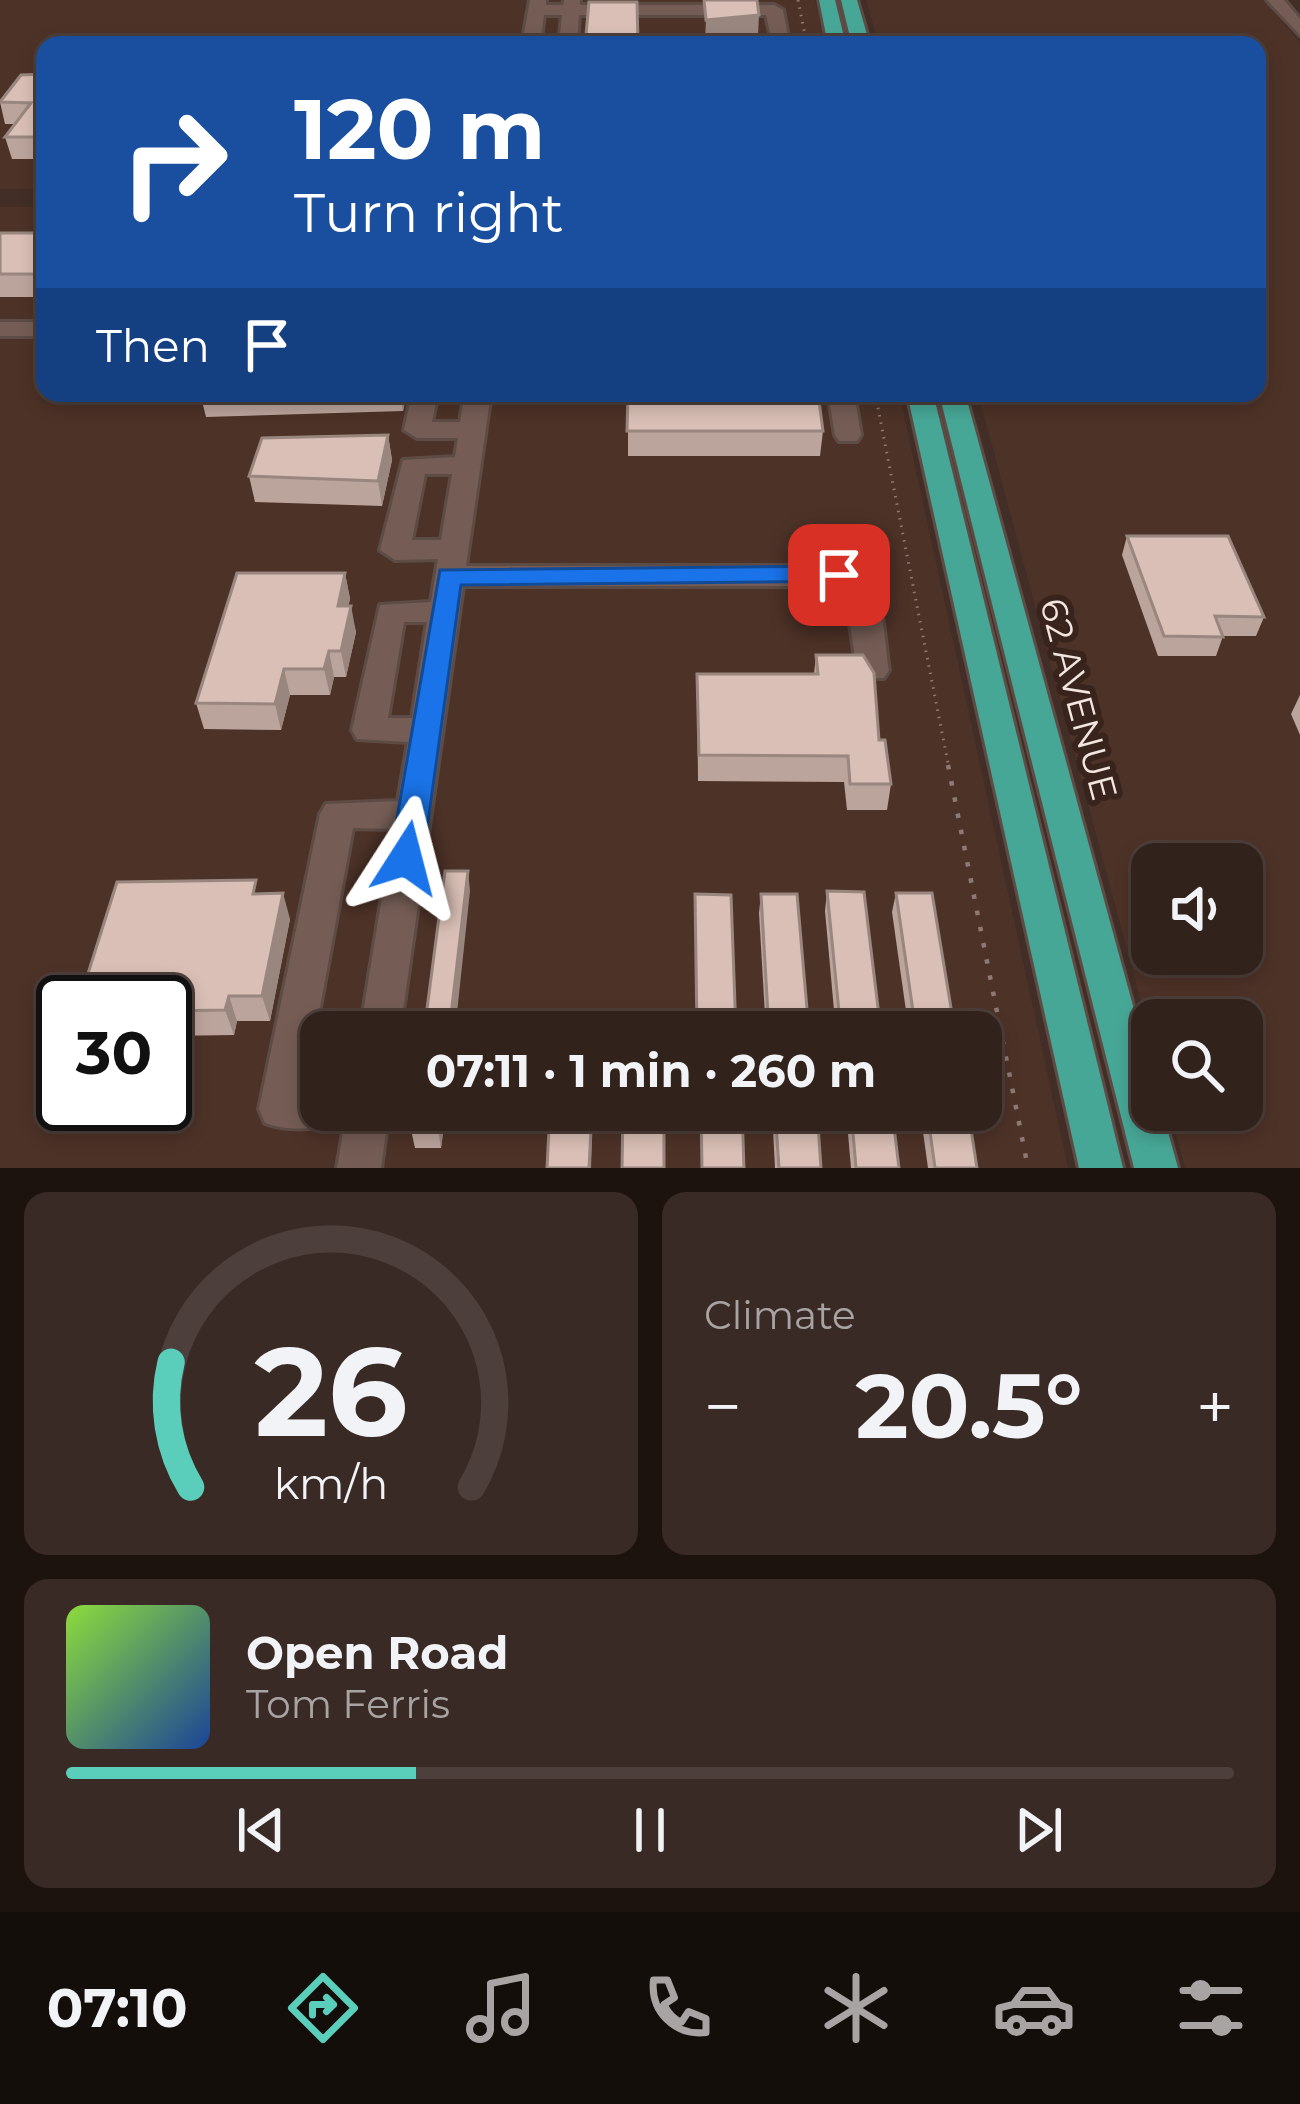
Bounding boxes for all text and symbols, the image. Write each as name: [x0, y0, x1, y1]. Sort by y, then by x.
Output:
text: 120 m: [294, 78, 545, 180]
icon: right: [96, 84, 252, 240]
text: Turn right: [294, 180, 564, 246]
icon: arrive: [234, 312, 300, 378]
text: Then: [96, 318, 210, 373]
pin: [788, 524, 890, 626]
icon: arrive: [806, 542, 872, 608]
street label: 62 AVENUE: [1031, 593, 1127, 805]
position arrow: [343, 795, 469, 921]
map controls: [1131, 843, 1263, 1131]
button: sound: [1131, 843, 1263, 975]
speed limit sign: 30: [36, 975, 192, 1131]
button: search: [1131, 999, 1263, 1131]
text: 07:11 · 1 min · 260 m: [426, 1043, 876, 1098]
text: Climate: [704, 1291, 856, 1339]
text: 26: [254, 1315, 408, 1467]
text: 20.5°: [855, 1351, 1083, 1461]
text: −: [704, 1366, 742, 1447]
text: +: [1196, 1366, 1234, 1447]
text: km/h: [274, 1456, 388, 1509]
text: Open Road: [246, 1625, 508, 1680]
text: Tom Ferris: [246, 1680, 450, 1728]
icon: previous: [228, 1797, 294, 1863]
icon: pause: [617, 1797, 683, 1863]
icon: next: [1006, 1797, 1072, 1863]
icon: directions: [281, 1966, 365, 2050]
icon: music: [459, 1966, 543, 2050]
icon: phone: [636, 1966, 720, 2050]
icon: climate: [814, 1966, 898, 2050]
icon: car: [992, 1966, 1076, 2050]
icon: filters: [1169, 1966, 1253, 2050]
text: 07:10: [47, 1975, 188, 2041]

